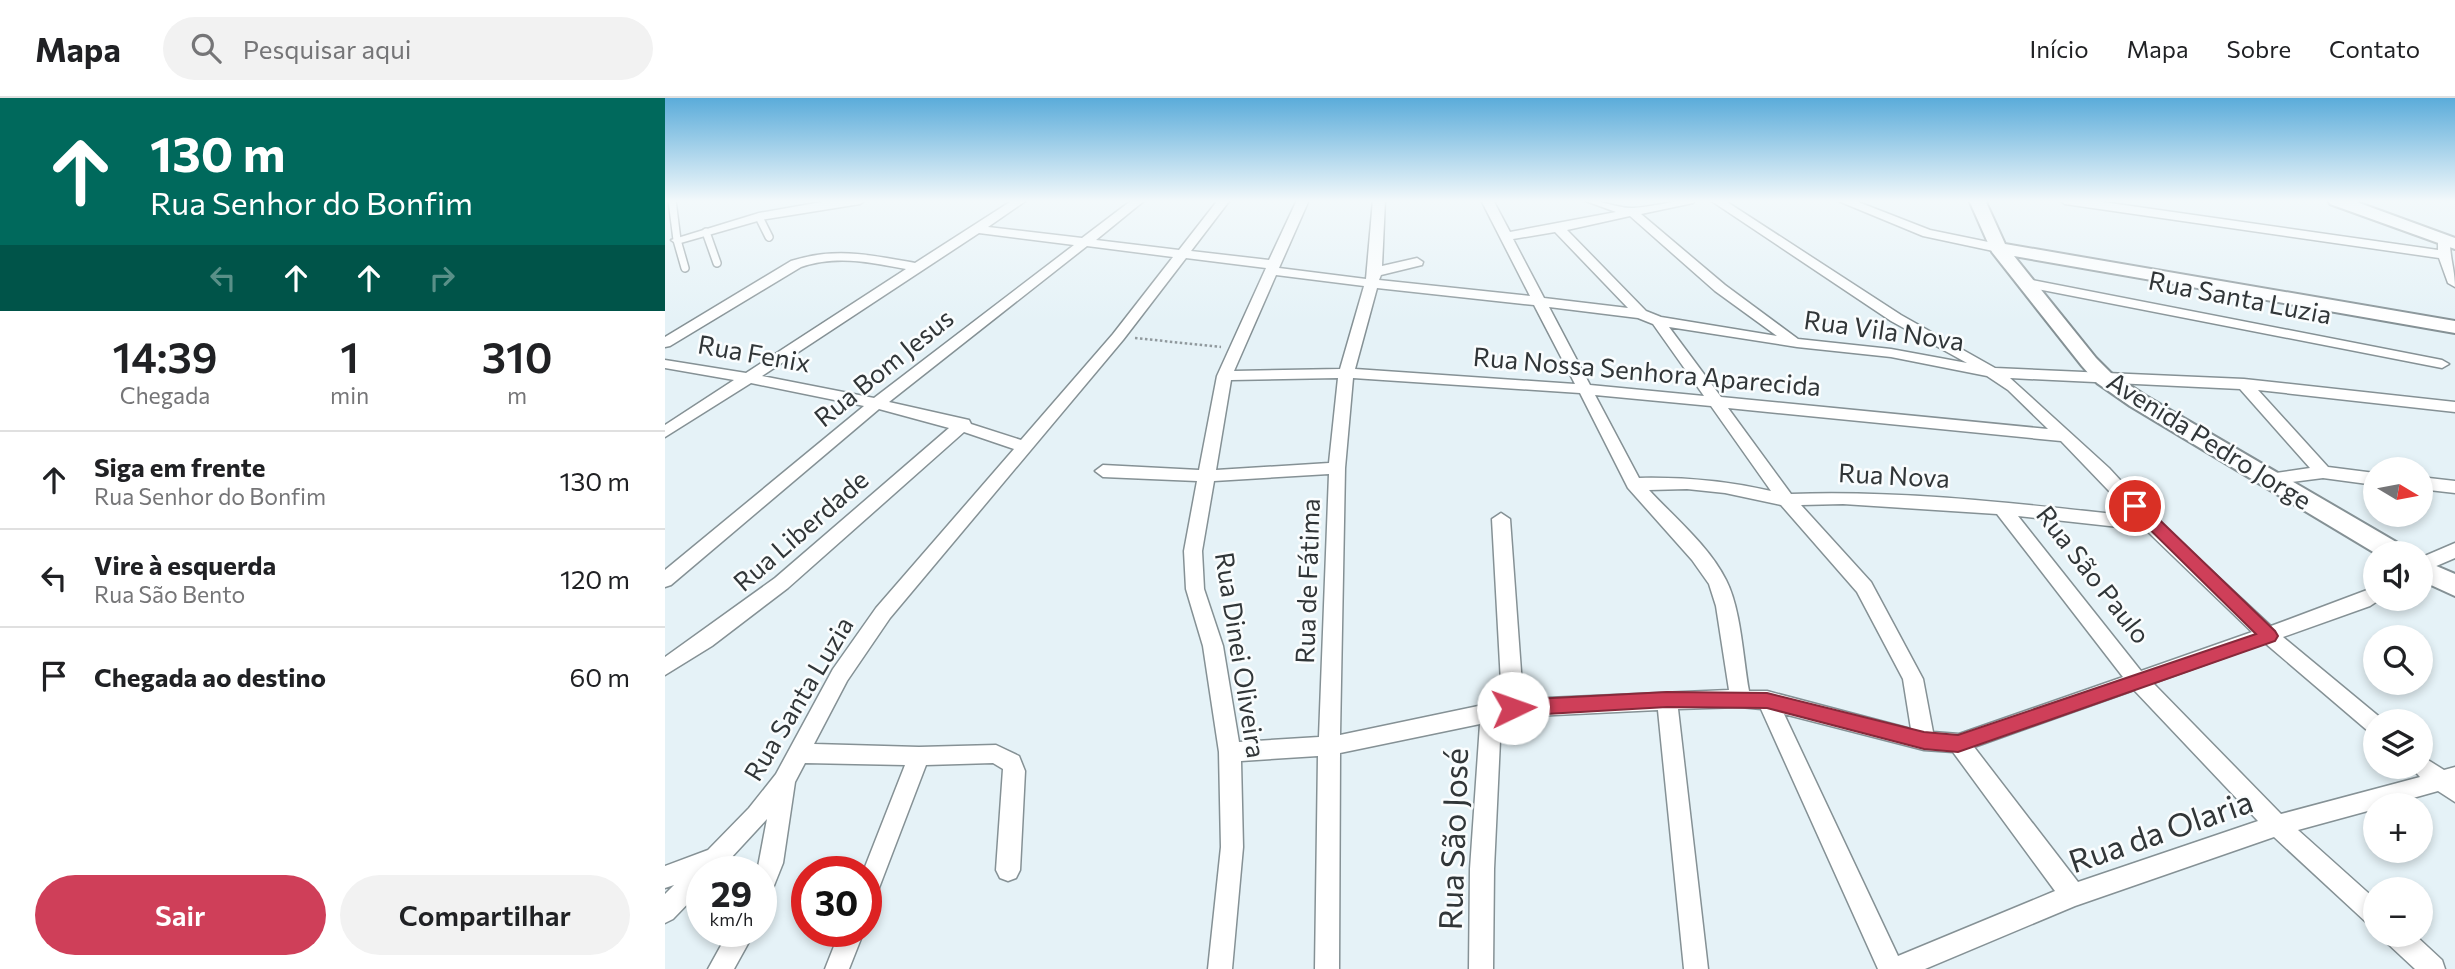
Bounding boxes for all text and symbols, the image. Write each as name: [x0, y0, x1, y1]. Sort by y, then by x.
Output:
search box: [163, 17, 653, 80]
text: Mapa: [35, 28, 121, 69]
icon: search: [187, 29, 225, 67]
text: Pesquisar aqui: [243, 33, 411, 64]
text: Início: [2030, 34, 2089, 63]
text: Mapa: [2127, 34, 2189, 63]
text: Sobre: [2227, 34, 2291, 63]
text: Contato: [2329, 34, 2420, 63]
text: 130 m: [150, 122, 285, 182]
icon: ahead: [35, 126, 126, 217]
text: Rua Senhor do Bonfim: [150, 182, 473, 222]
icon: left: [204, 259, 242, 297]
icon: ahead: [277, 259, 315, 297]
icon: ahead: [350, 259, 388, 297]
icon: right: [423, 259, 461, 297]
street label: Rua Santa Luzia: [2146, 264, 2335, 329]
street label: Rua Bom Jesus: [807, 301, 959, 432]
street label: Rua Vila Nova: [1802, 303, 1966, 356]
street label: Rua Fenix: [696, 327, 813, 378]
text: 14:39: [113, 330, 218, 382]
text: 1: [340, 330, 359, 382]
text: 310: [482, 330, 552, 382]
street label: Rua Nossa Senhora Aparecida: [1472, 340, 1822, 401]
street label: Avenida Pedro Jorge: [2102, 364, 2318, 515]
text: Chegada: [120, 381, 210, 409]
text: min: [330, 381, 369, 409]
text: m: [507, 381, 527, 409]
text: Siga em frente: [94, 451, 265, 482]
street label: Rua Nova: [1837, 456, 1951, 493]
north arrow: [2363, 457, 2433, 527]
map controls: [2363, 457, 2433, 947]
icon: ahead: [35, 461, 73, 499]
street label: Rua Liberdade: [726, 463, 874, 597]
text: 130 m: [559, 465, 630, 496]
pin: [2105, 476, 2165, 536]
text: Rua Senhor do Bonfim: [94, 482, 326, 510]
icon: arrive: [2116, 487, 2154, 525]
street label: Rua de Fátima: [1288, 498, 1325, 664]
street label: Rua São Paulo: [2031, 499, 2158, 649]
button: sound: [2363, 541, 2433, 611]
text: Vire à esquerda: [94, 549, 276, 580]
street label: Rua Dinei Oliveira: [1210, 550, 1273, 760]
icon: left: [35, 559, 73, 597]
text: 120 m: [560, 563, 630, 594]
text: Rua São Bento: [94, 580, 245, 608]
street label: Rua Santa Luzia: [737, 611, 859, 786]
button: search: [2363, 625, 2433, 695]
icon: arrive: [35, 657, 73, 695]
text: Chegada ao destino: [94, 661, 326, 692]
text: 60 m: [570, 661, 630, 692]
position arrow: [1476, 671, 1550, 745]
button: layers: [2363, 709, 2433, 779]
street label: Rua São José: [1429, 747, 1475, 931]
street label: Rua da Olaria: [2063, 780, 2258, 880]
button: +: [2363, 793, 2433, 863]
speed limit sign: 30: [791, 856, 882, 947]
text: 29: [711, 871, 752, 914]
button: Sair: [35, 875, 326, 955]
button: Compartilhar: [340, 875, 630, 955]
button: −: [2363, 877, 2433, 947]
text: km/h: [710, 908, 753, 930]

